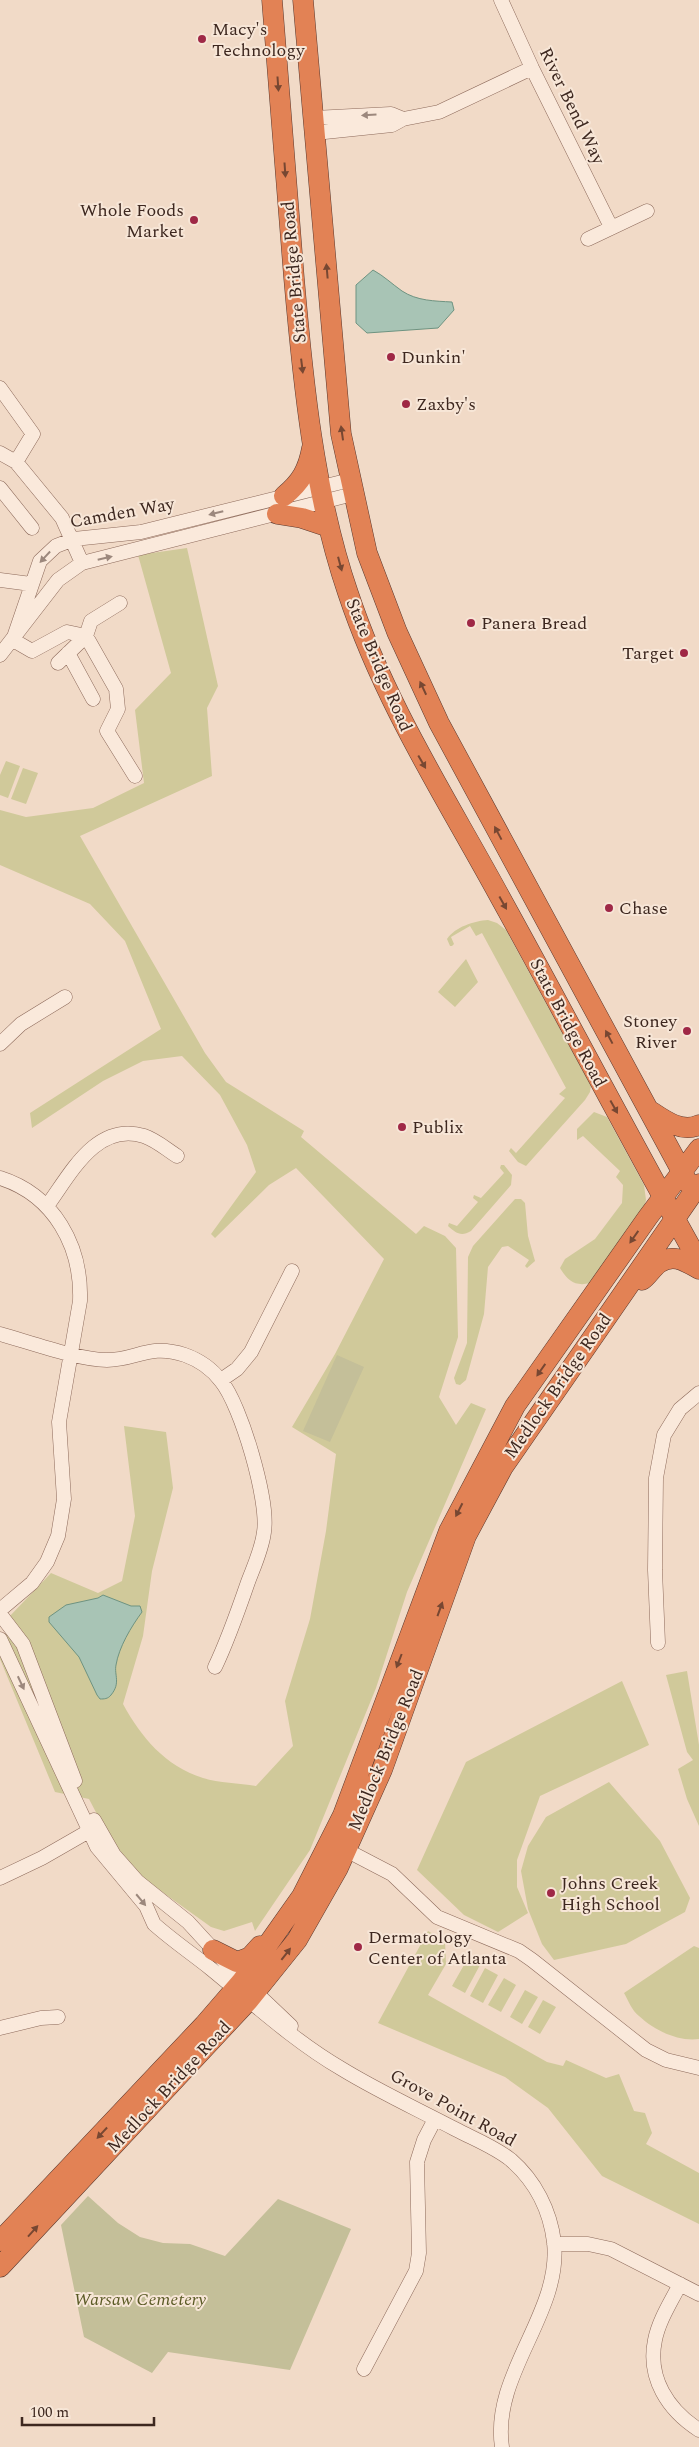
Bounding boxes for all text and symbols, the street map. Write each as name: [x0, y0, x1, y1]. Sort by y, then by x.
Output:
place label: Macy's Technology: [212, 16, 306, 64]
marker: Macy's Technology: [196, 33, 208, 45]
street label: River Bend Way: [532, 43, 613, 170]
one-way arrow: [274, 76, 282, 92]
one-way arrow: [360, 112, 376, 120]
one-way arrow: [281, 162, 289, 178]
place label: Whole Foods Market: [80, 197, 184, 245]
street label: State Bridge Road: [274, 200, 314, 344]
marker: Whole Foods Market: [188, 214, 200, 226]
one-way arrow: [323, 262, 331, 278]
place label: Dunkin': [401, 344, 466, 371]
marker: Dunkin': [385, 351, 397, 363]
one-way arrow: [298, 359, 306, 375]
place label: Zaxby's: [416, 391, 476, 418]
marker: Zaxby's: [400, 398, 412, 410]
one-way arrow: [337, 424, 345, 440]
street label: Camden Way: [68, 490, 178, 535]
one-way arrow: [208, 509, 223, 517]
one-way arrow: [39, 551, 51, 563]
one-way arrow: [97, 554, 112, 562]
one-way arrow: [336, 557, 344, 572]
street label: State Bridge Road: [339, 594, 419, 736]
place label: Panera Bread: [481, 610, 587, 637]
marker: Panera Bread: [465, 617, 477, 629]
place label: Target: [622, 640, 674, 667]
marker: Target: [678, 647, 690, 659]
one-way arrow: [418, 681, 426, 695]
one-way arrow: [418, 756, 427, 769]
one-way arrow: [493, 826, 502, 839]
place label: Chase: [619, 895, 668, 922]
one-way arrow: [499, 896, 507, 910]
marker: Chase: [603, 902, 615, 914]
street label: State Bridge Road: [523, 954, 613, 1092]
place label: Stoney River: [623, 1008, 678, 1056]
marker: Stoney River: [681, 1025, 693, 1037]
one-way arrow: [605, 1030, 613, 1044]
one-way arrow: [610, 1100, 618, 1115]
place label: Publix: [412, 1114, 464, 1141]
marker: Publix: [396, 1121, 408, 1133]
one-way arrow: [629, 1230, 639, 1244]
street label: Medlock Bridge Road: [497, 1308, 619, 1464]
one-way arrow: [536, 1363, 546, 1377]
one-way arrow: [455, 1503, 463, 1517]
one-way arrow: [437, 1601, 444, 1616]
one-way arrow: [395, 1654, 403, 1668]
street label: Medlock Bridge Road: [341, 1665, 431, 1835]
one-way arrow: [18, 1676, 26, 1690]
place label: Johns Creek High School: [561, 1870, 660, 1918]
marker: Johns Creek High School: [545, 1887, 557, 1899]
one-way arrow: [135, 1894, 146, 1907]
place label: Dermatology Center of Atlanta: [368, 1924, 507, 1972]
marker: Dermatology Center of Atlanta: [352, 1941, 364, 1953]
one-way arrow: [280, 1948, 291, 1961]
street label: Medlock Bridge Road: [100, 2015, 238, 2159]
street label: Grove Point Road: [385, 2062, 521, 2154]
one-way arrow: [96, 2127, 108, 2139]
one-way arrow: [27, 2225, 39, 2237]
park label: Warsaw Cemetery: [74, 2286, 206, 2313]
scale bar: [22, 2394, 155, 2426]
text: 100 m: [30, 2401, 69, 2424]

